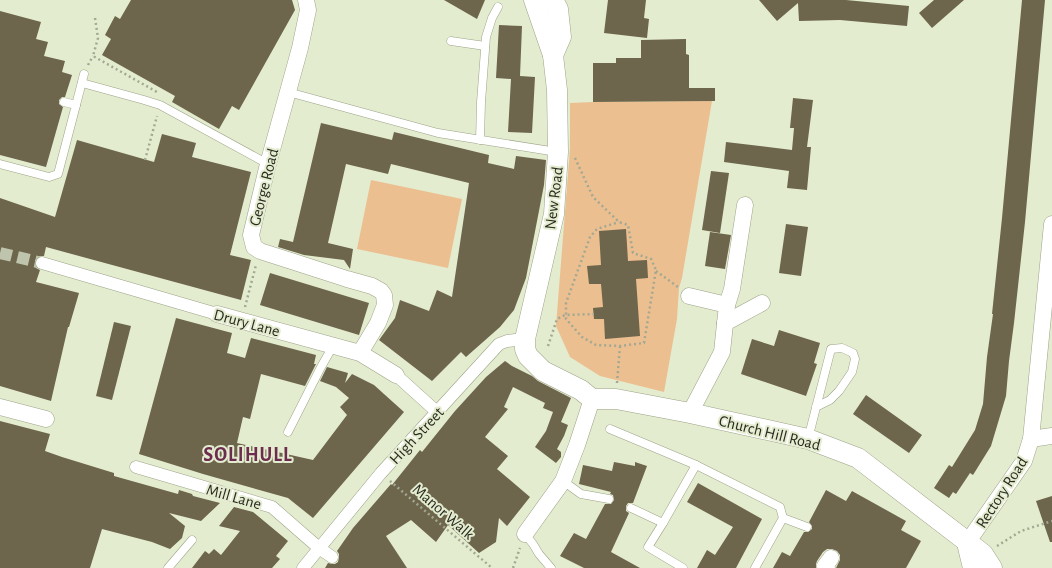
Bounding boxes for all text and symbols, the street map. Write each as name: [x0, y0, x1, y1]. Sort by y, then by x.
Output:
street label: George Road: [247, 147, 281, 228]
street label: New Road: [542, 166, 566, 230]
street label: Drury Lane: [212, 306, 282, 340]
street label: High Street: [387, 404, 447, 467]
street label: Church Hill Road: [717, 413, 822, 453]
district label: SOLIHULL: [203, 445, 293, 465]
street label: Rectory Road: [973, 454, 1031, 531]
street label: Mill Lane: [204, 481, 263, 512]
street label: Manor Walk: [410, 481, 478, 543]

